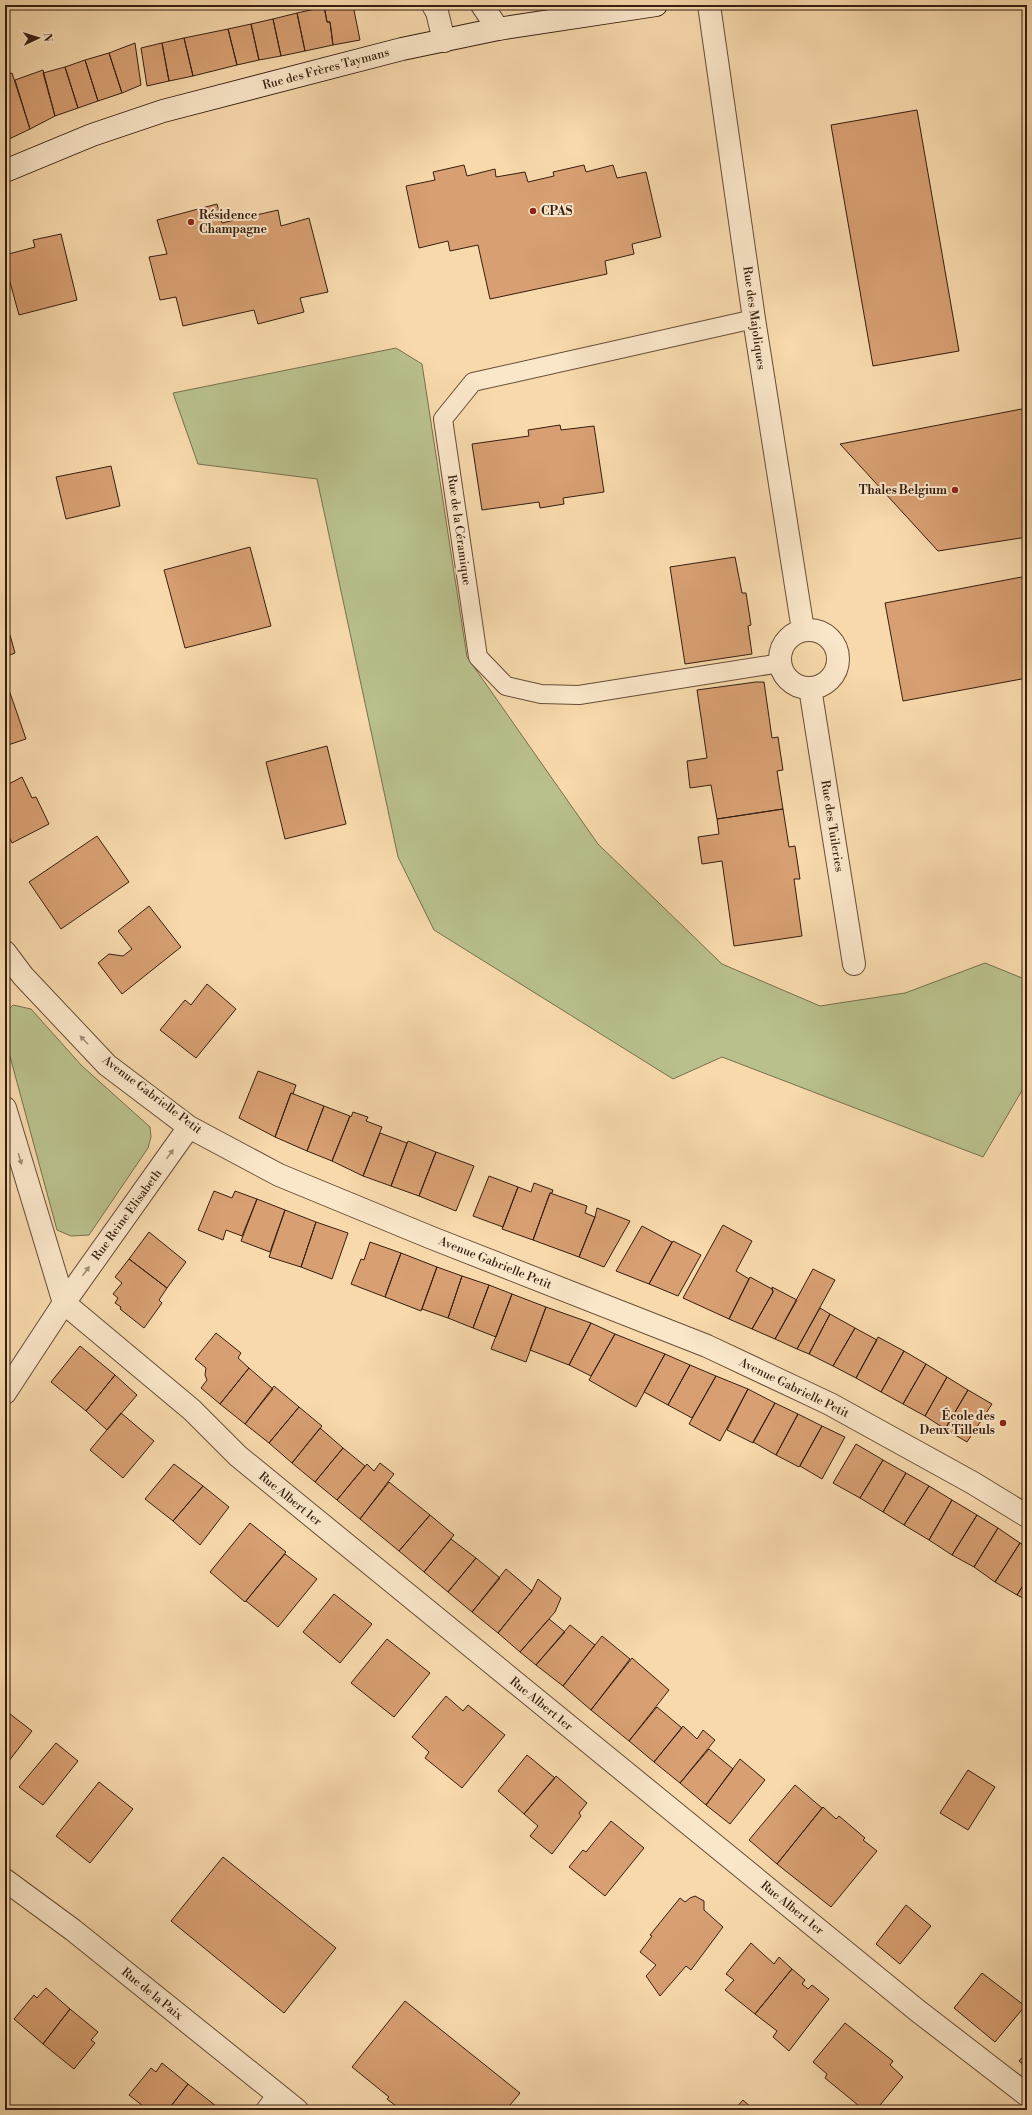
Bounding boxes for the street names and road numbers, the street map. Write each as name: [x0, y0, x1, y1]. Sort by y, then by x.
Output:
street label: Rue des Frères Taymans: [261, 45, 391, 93]
street label: Rue des Majoliques: [739, 265, 769, 371]
street label: Rue de la Céramique: [444, 474, 474, 586]
street label: Rue des Tuileries: [817, 779, 847, 873]
street label: Avenue Gabrielle Petit: [98, 1052, 205, 1138]
street label: Rue Reine Elisabeth: [89, 1166, 165, 1264]
street label: Avenue Gabrielle Petit: [435, 1233, 554, 1293]
street label: Avenue Gabrielle Petit: [736, 1354, 852, 1422]
street label: Rue Albert 1er: [255, 1469, 325, 1529]
street label: Rue Albert 1er: [506, 1674, 576, 1734]
street label: Rue Albert 1er: [757, 1878, 827, 1938]
street label: Rue de la Paix: [118, 1965, 187, 2024]

